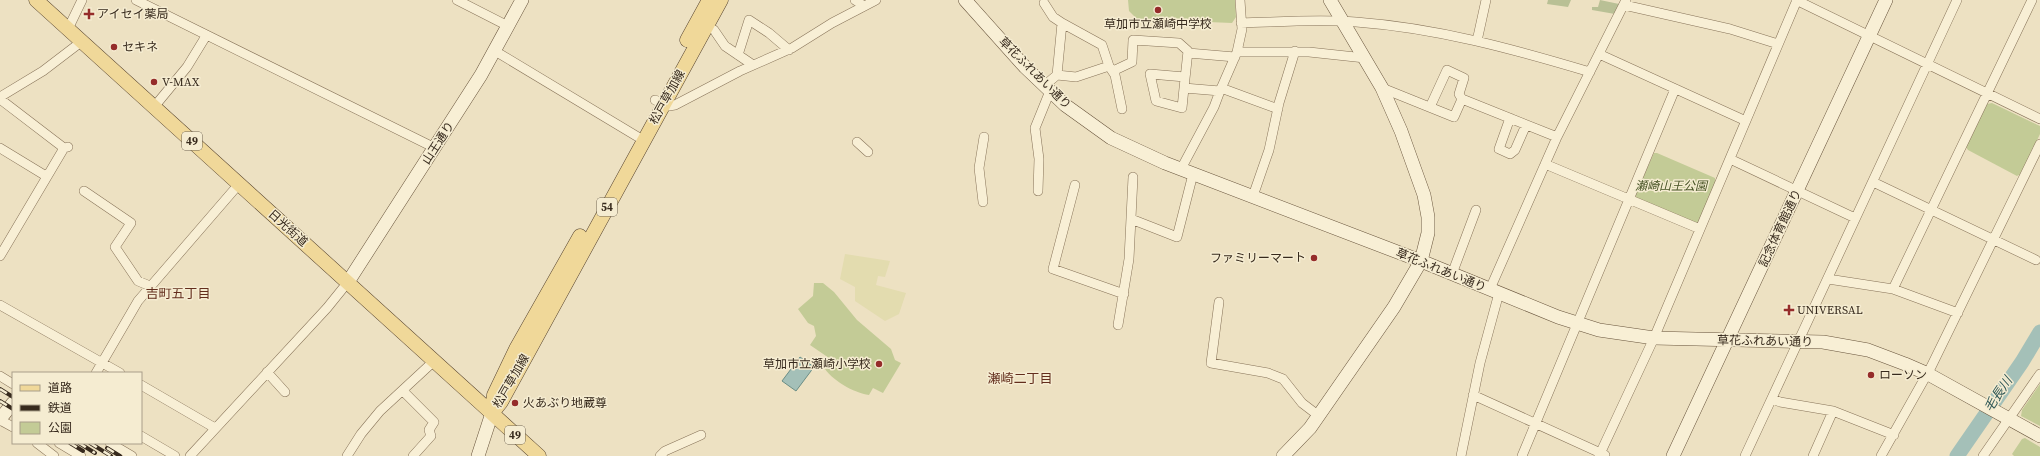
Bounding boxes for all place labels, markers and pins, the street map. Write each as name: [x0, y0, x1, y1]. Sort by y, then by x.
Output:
marker: 草加市立瀬崎中学校: [1153, 5, 1163, 15]
place label: アイセイ薬局: [97, 6, 168, 22]
marker: アイセイ薬局: [84, 9, 94, 19]
place label: 草加市立瀬崎中学校: [1104, 16, 1212, 32]
place label: セキネ: [122, 39, 158, 55]
marker: セキネ: [109, 42, 119, 52]
place label: V-MAX: [162, 74, 200, 90]
marker: V-MAX: [149, 77, 159, 87]
place label: ファミリーマート: [1210, 250, 1306, 266]
marker: ファミリーマート: [1309, 253, 1319, 263]
place label: UNIVERSAL: [1797, 302, 1863, 318]
marker: UNIVERSAL: [1784, 305, 1794, 315]
place label: 草加市立瀬崎小学校: [763, 356, 871, 372]
marker: 草加市立瀬崎小学校: [874, 359, 884, 369]
place label: ローソン: [1879, 367, 1927, 383]
marker: ローソン: [1866, 370, 1876, 380]
place label: 火あぶり地蔵尊: [523, 395, 607, 411]
marker: 火あぶり地蔵尊: [510, 398, 520, 408]

